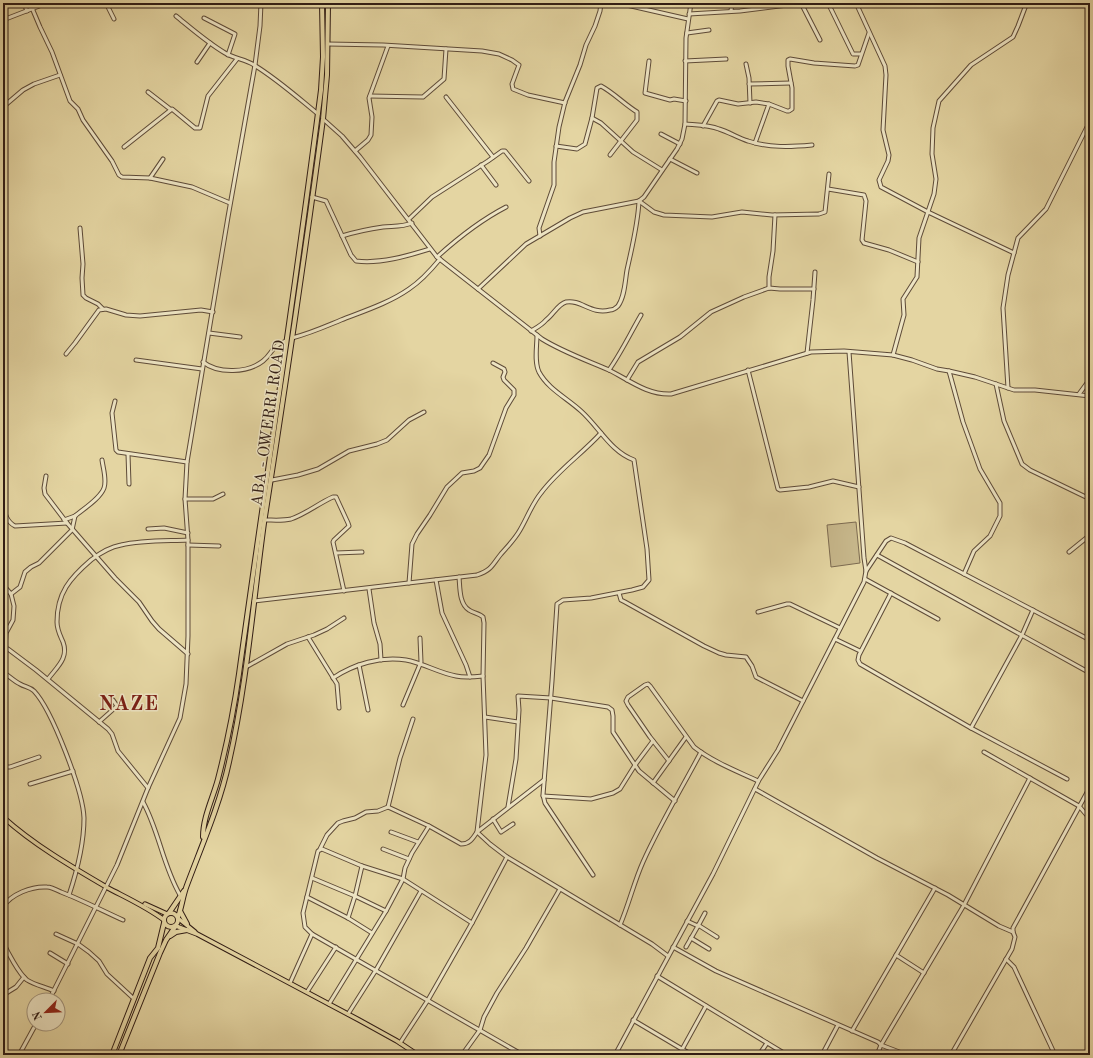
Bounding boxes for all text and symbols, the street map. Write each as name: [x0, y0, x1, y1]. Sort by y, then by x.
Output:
street label: ABA - OWERRI ROAD: [249, 339, 289, 508]
district label: NAZE: [99, 695, 159, 715]
north arrow: [26, 992, 66, 1032]
text: N: [31, 1009, 45, 1022]

